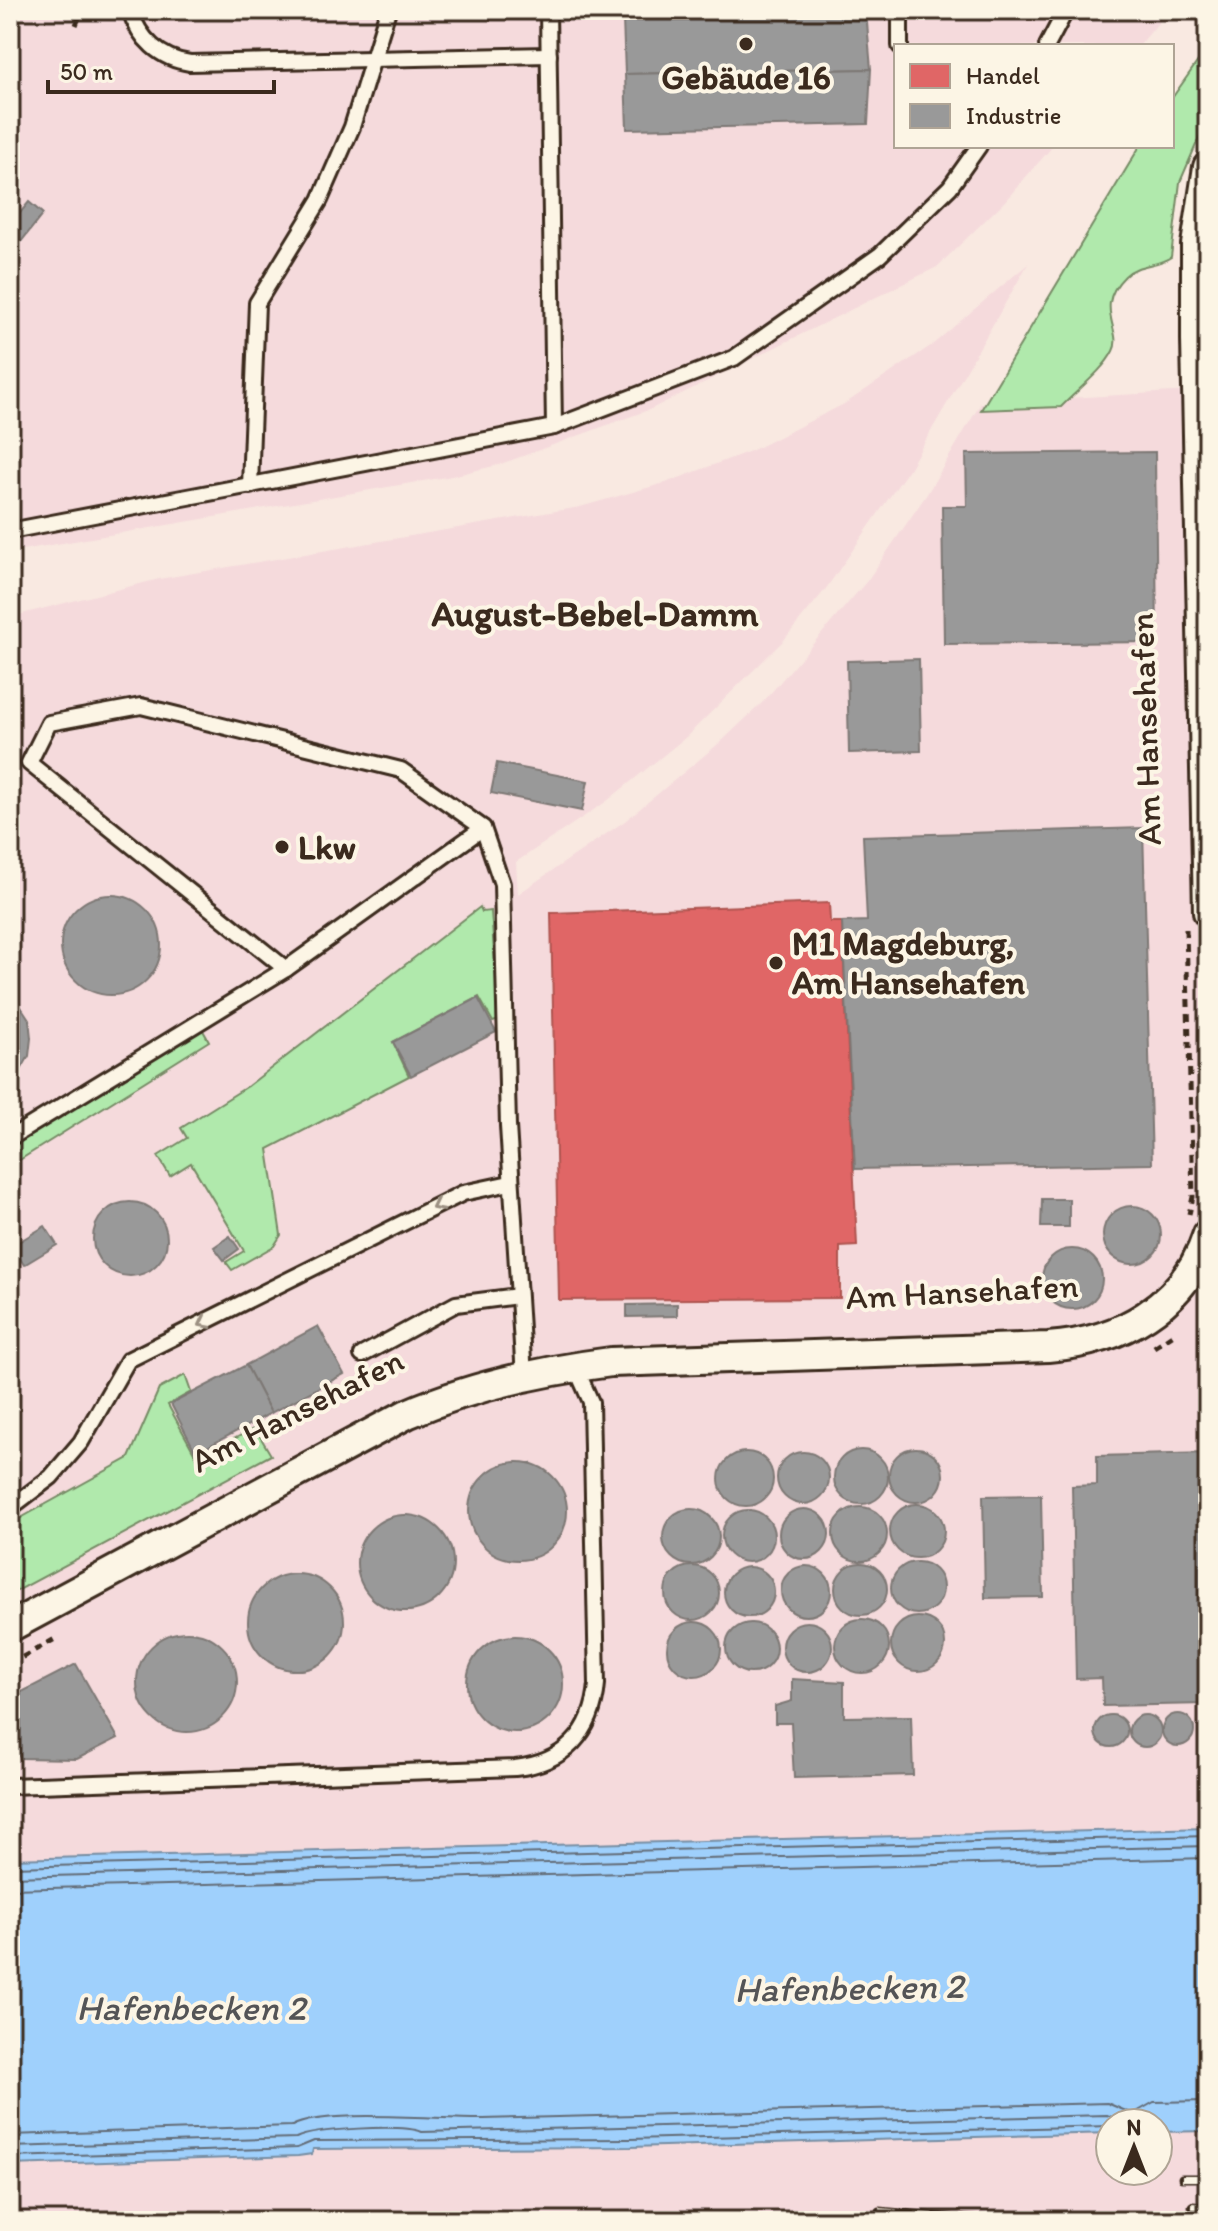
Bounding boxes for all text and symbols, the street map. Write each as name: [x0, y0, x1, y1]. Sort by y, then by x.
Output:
marker: Gebäude 16: [737, 35, 755, 53]
scale bar: [48, 44, 274, 94]
legend: [894, 44, 1174, 148]
text: 50 m: [60, 57, 113, 86]
place label: Gebäude 16: [661, 57, 831, 98]
text: Handel: [966, 61, 1040, 90]
text: Industrie: [966, 101, 1061, 130]
district label: August-Bebel-Damm: [432, 592, 759, 635]
street label: Am Hansehafen: [1121, 612, 1170, 846]
place label: Lkw: [298, 827, 356, 868]
marker: Lkw: [273, 838, 291, 856]
place label: M1 Magdeburg, Am Hansehafen: [792, 923, 1026, 1003]
marker: M1 Magdeburg, Am Hansehafen: [767, 954, 785, 972]
one-way arrow: [430, 1197, 445, 1212]
street label: Am Hansehafen: [845, 1265, 1079, 1318]
one-way arrow: [198, 1313, 213, 1328]
street label: Am Hansehafen: [184, 1339, 410, 1482]
water label: Hafenbecken 2: [734, 1964, 967, 2011]
water label: Hafenbecken 2: [76, 1986, 309, 2029]
north arrow: [1094, 2107, 1174, 2187]
text: N: [1127, 2114, 1141, 2141]

